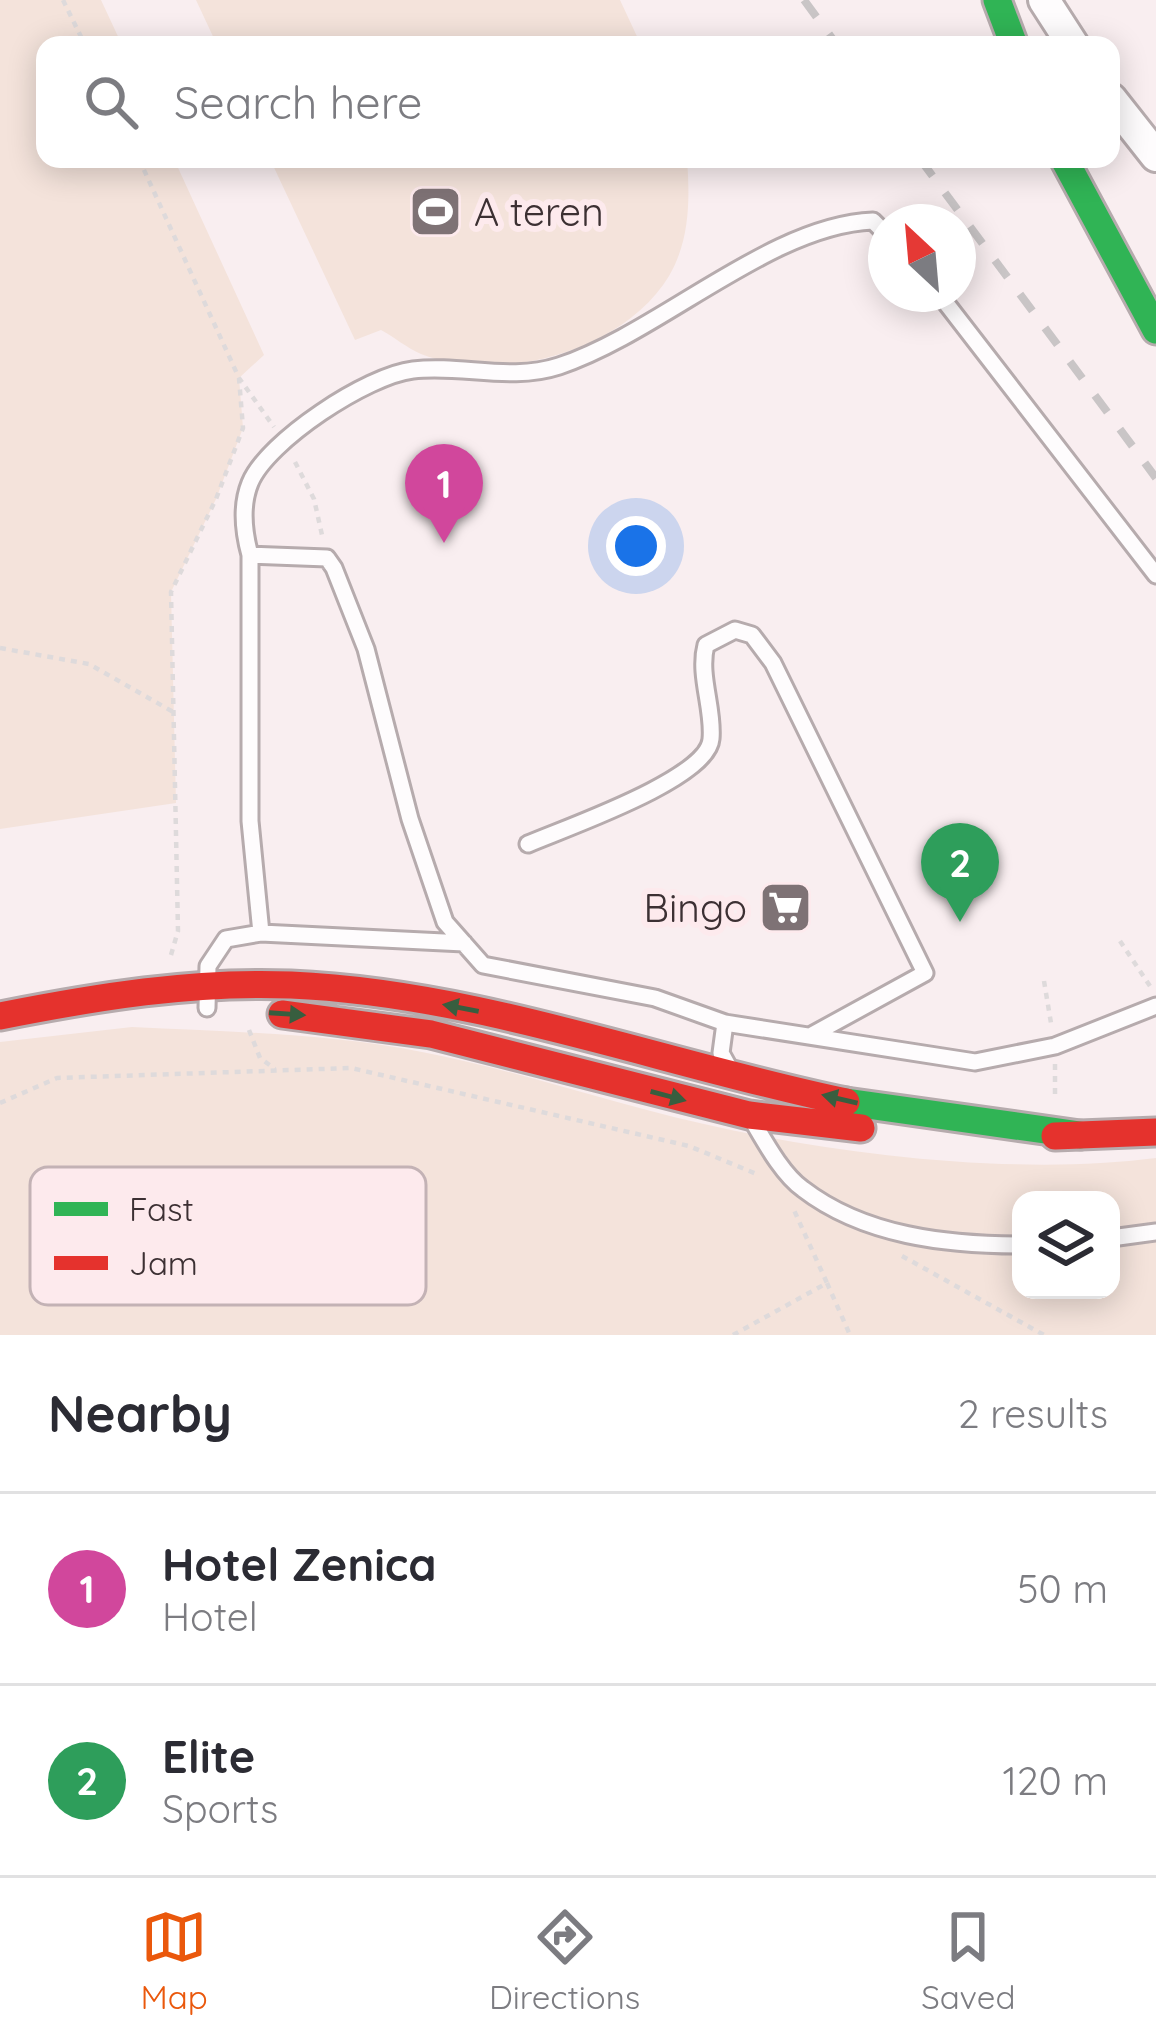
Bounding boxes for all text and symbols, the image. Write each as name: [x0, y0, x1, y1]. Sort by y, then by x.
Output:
search box: [36, 36, 1120, 168]
icon: search: [78, 69, 144, 135]
text: Search here: [174, 74, 422, 130]
sports icon: A teren: [407, 184, 463, 240]
place label: A teren: [474, 187, 604, 236]
north arrow: [868, 204, 976, 312]
pin: 1: [405, 444, 483, 543]
your location: [606, 516, 666, 576]
pin: 2: [921, 823, 999, 922]
supermarket icon: Bingo: [758, 880, 814, 936]
place label: Bingo: [644, 883, 747, 932]
one-way arrow: [442, 998, 479, 1017]
one-way arrow: [269, 1005, 306, 1024]
one-way arrow: [649, 1087, 686, 1106]
one-way arrow: [821, 1089, 858, 1108]
legend: [30, 1167, 426, 1305]
text: Fast: [129, 1188, 194, 1229]
map controls: [1012, 1191, 1120, 1299]
button: layers: [1012, 1191, 1120, 1299]
text: Jam: [129, 1242, 198, 1283]
text: Nearby: [48, 1381, 232, 1445]
text: 2 results: [958, 1389, 1108, 1438]
text: Hotel Zenica: [162, 1536, 437, 1592]
text: 1: [79, 1564, 95, 1613]
text: 50 m: [1017, 1564, 1108, 1613]
text: Hotel: [162, 1592, 258, 1641]
text: Elite: [162, 1728, 255, 1784]
text: 2: [76, 1756, 98, 1805]
text: 120 m: [1003, 1756, 1108, 1805]
text: Sports: [162, 1784, 278, 1833]
tab: Map: [141, 1904, 208, 2017]
tab: Directions: [489, 1904, 640, 2017]
tab: Saved: [921, 1904, 1015, 2017]

